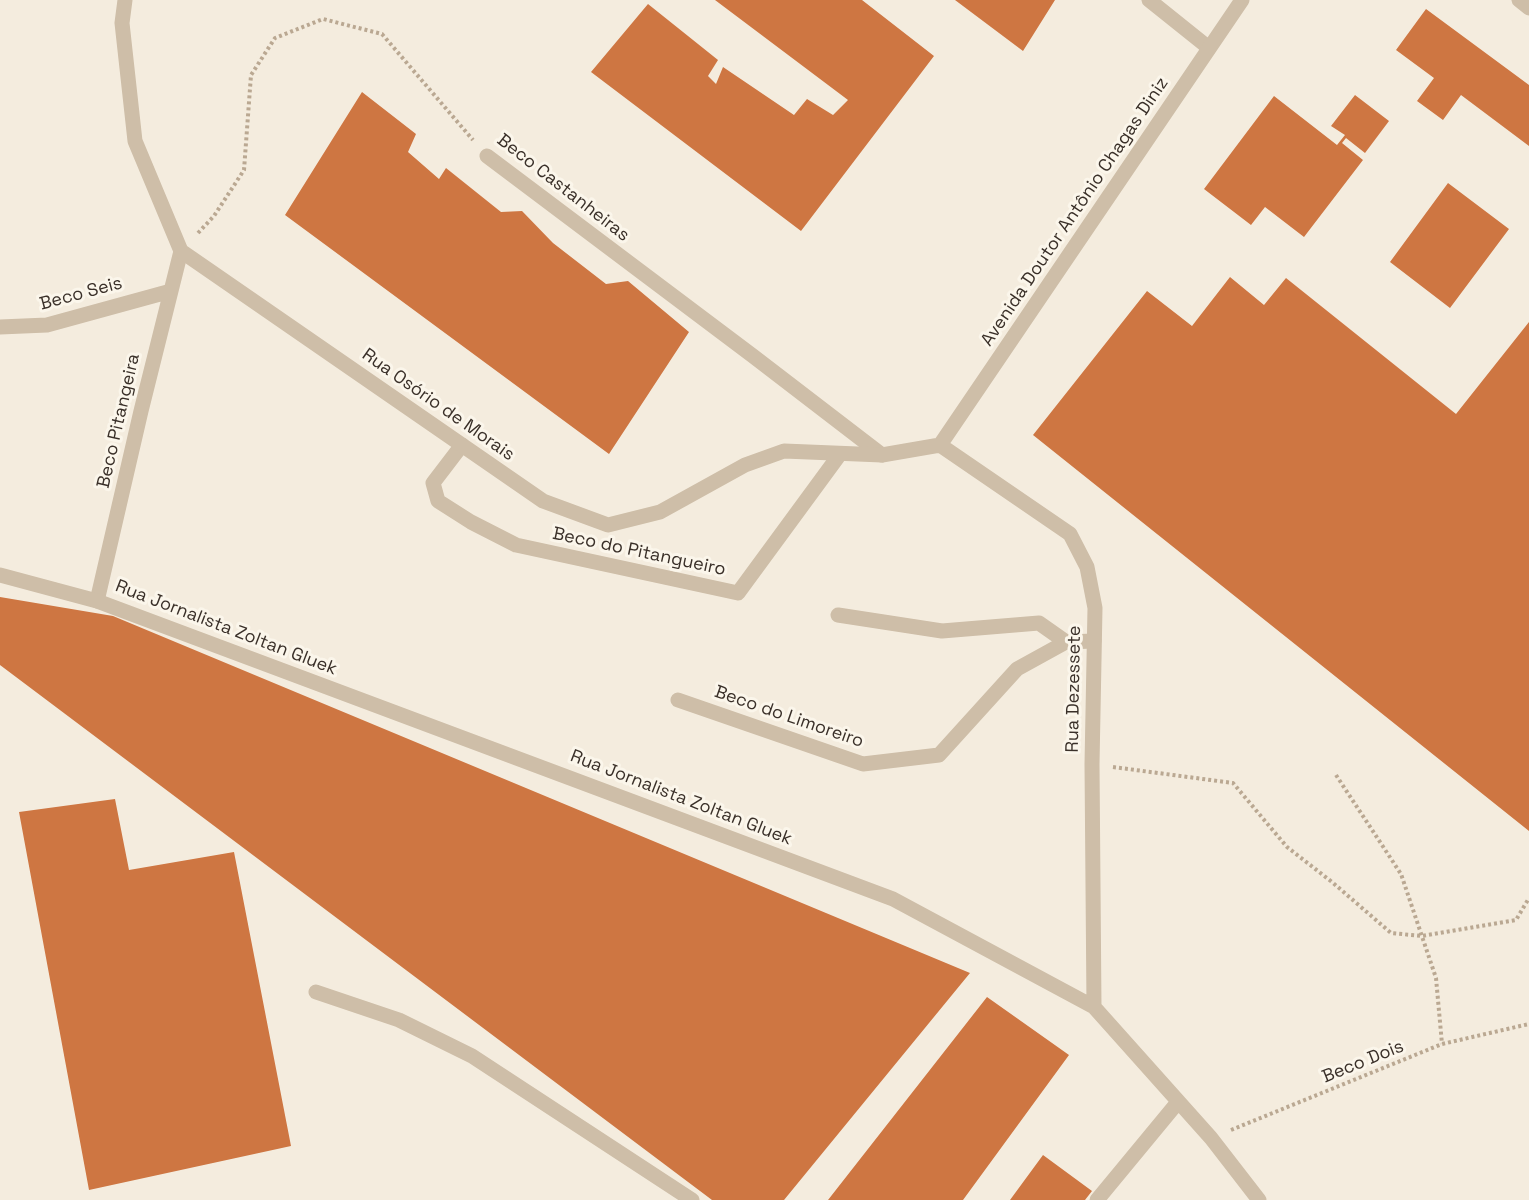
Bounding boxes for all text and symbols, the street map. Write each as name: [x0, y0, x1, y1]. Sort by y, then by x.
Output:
street label: Avenida Doutor Antônio Chagas Diniz: [977, 73, 1173, 351]
street label: Beco Castanheiras: [492, 130, 634, 246]
street label: Beco Seis: [37, 273, 125, 315]
street label: Rua Osório de Morais: [358, 344, 518, 466]
street label: Beco Pitangeira: [93, 352, 145, 490]
street label: Beco do Pitangueiro: [550, 523, 728, 581]
street label: Rua Jornalista Zoltan Gluek: [112, 576, 340, 680]
street label: Rua Dezessete: [1062, 625, 1086, 753]
street label: Beco do Limoreiro: [712, 681, 866, 753]
street label: Rua Jornalista Zoltan Gluek: [567, 746, 795, 850]
street label: Beco Dois: [1319, 1036, 1407, 1088]

